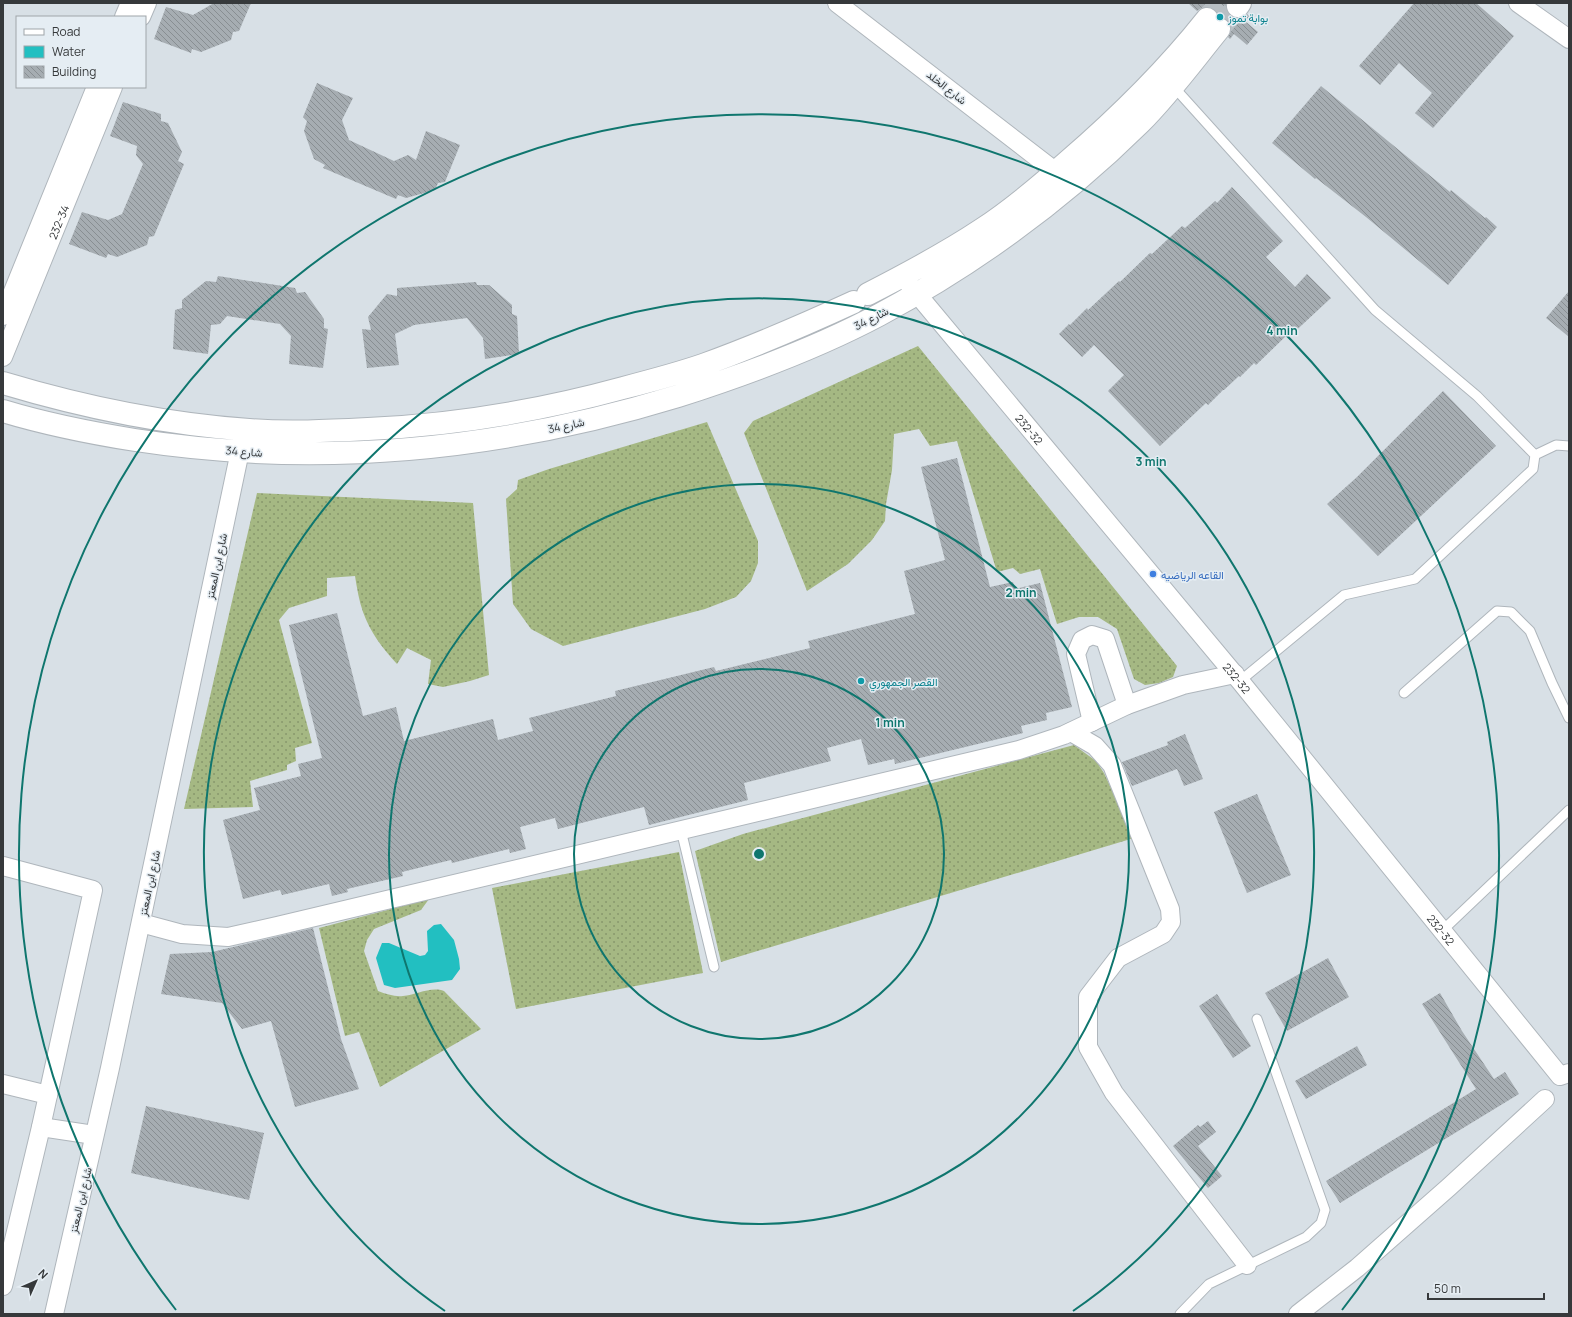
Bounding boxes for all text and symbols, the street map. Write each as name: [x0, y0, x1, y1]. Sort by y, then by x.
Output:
place label: بوابة تموز: [1227, 10, 1268, 25]
marker: بوابة تموز: [1215, 12, 1225, 22]
legend: [16, 16, 146, 88]
text: Road: [52, 23, 80, 40]
text: Water: [52, 43, 86, 60]
text: Building: [52, 63, 96, 80]
street label: شارع الخلد: [923, 67, 970, 108]
street label: 232-34: [44, 202, 72, 241]
street label: شارع 34: [851, 303, 892, 334]
text: 4 min: [1266, 322, 1298, 339]
street label: 232-32: [1013, 410, 1047, 447]
street label: شارع 34: [546, 414, 586, 437]
street label: شارع 34: [225, 442, 263, 461]
text: 3 min: [1135, 453, 1167, 470]
street label: شارع ابن المعتز: [201, 531, 231, 602]
place label: القاعه الرياضيه: [1161, 567, 1224, 582]
marker: القاعه الرياضيه: [1148, 569, 1158, 579]
text: 2 min: [1005, 584, 1037, 601]
street label: 232-32: [1220, 659, 1254, 696]
place label: القصر الجمهوري: [869, 674, 938, 692]
marker: القصر الجمهوري: [856, 676, 866, 686]
text: 1 min: [875, 714, 905, 731]
centre of rings: [752, 847, 766, 861]
street label: شارع ابن المعتز: [134, 848, 164, 919]
street label: 232-32: [1424, 911, 1458, 948]
street label: شارع ابن المعتز: [65, 1165, 96, 1236]
north arrow: [16, 1261, 56, 1301]
text: N: [35, 1265, 52, 1282]
scale bar: [1428, 1275, 1544, 1301]
text: 50 m: [1434, 1280, 1461, 1297]

